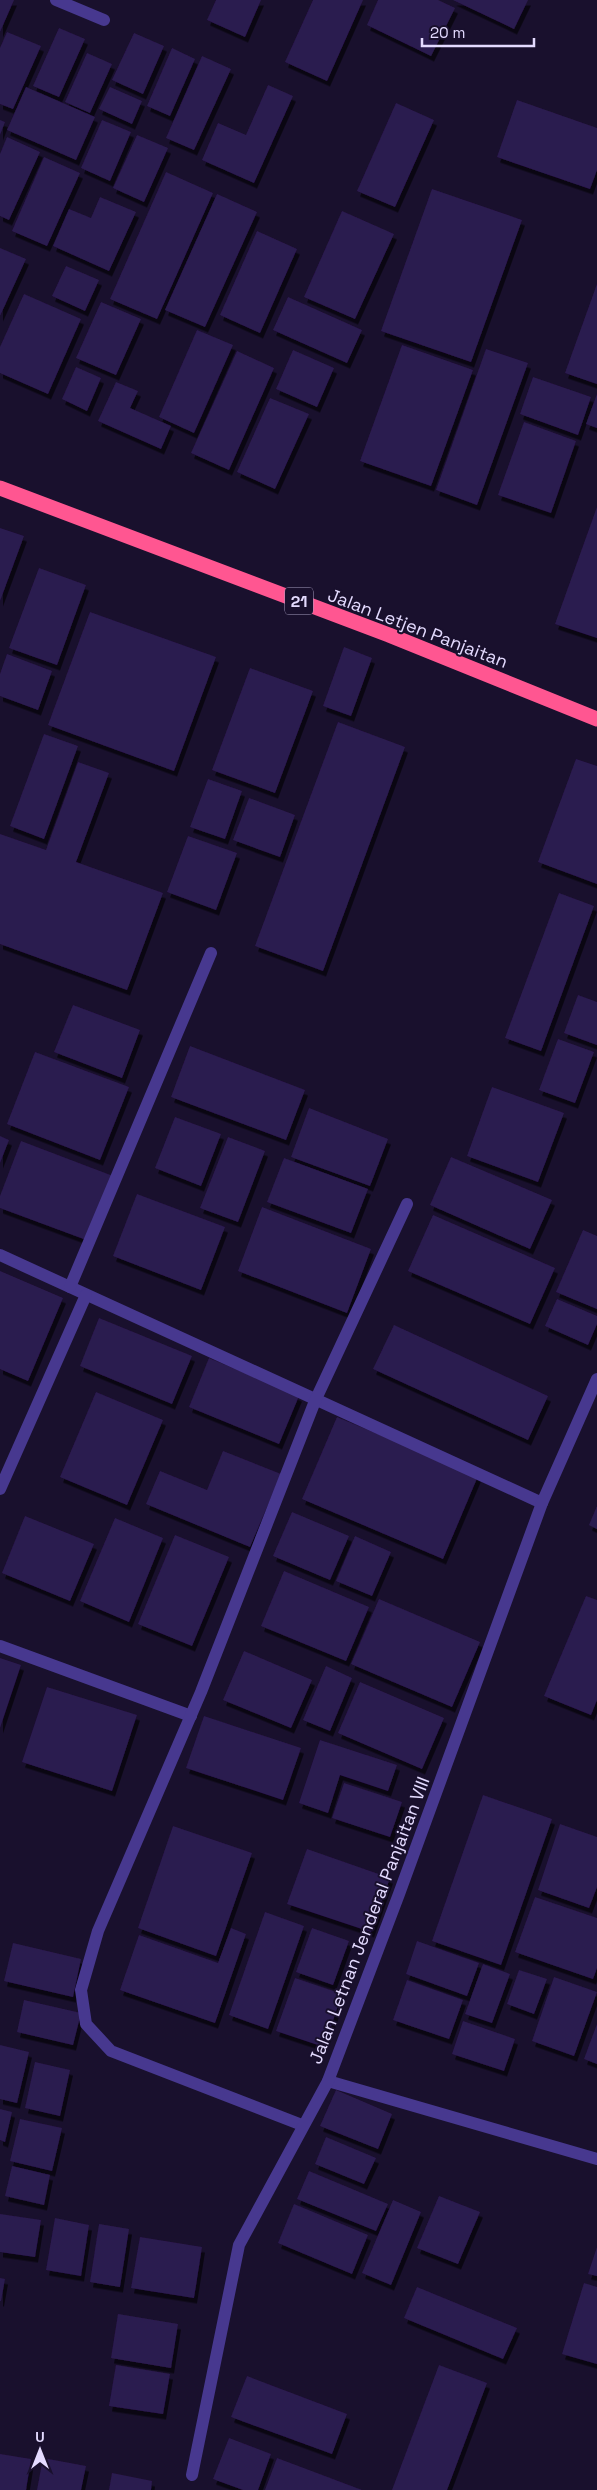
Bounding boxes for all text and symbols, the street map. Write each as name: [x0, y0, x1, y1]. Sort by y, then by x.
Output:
scale bar: [422, 15, 534, 47]
text: 20 m: [430, 23, 465, 42]
street label: Jalan Letjen Panjaitan: [325, 583, 511, 673]
road number: 21: [285, 588, 313, 614]
street label: Jalan Letnan Jenderal Panjaitan VIII: [303, 1773, 435, 2067]
north arrow: [15, 2425, 65, 2475]
text: U: [35, 2428, 45, 2446]

